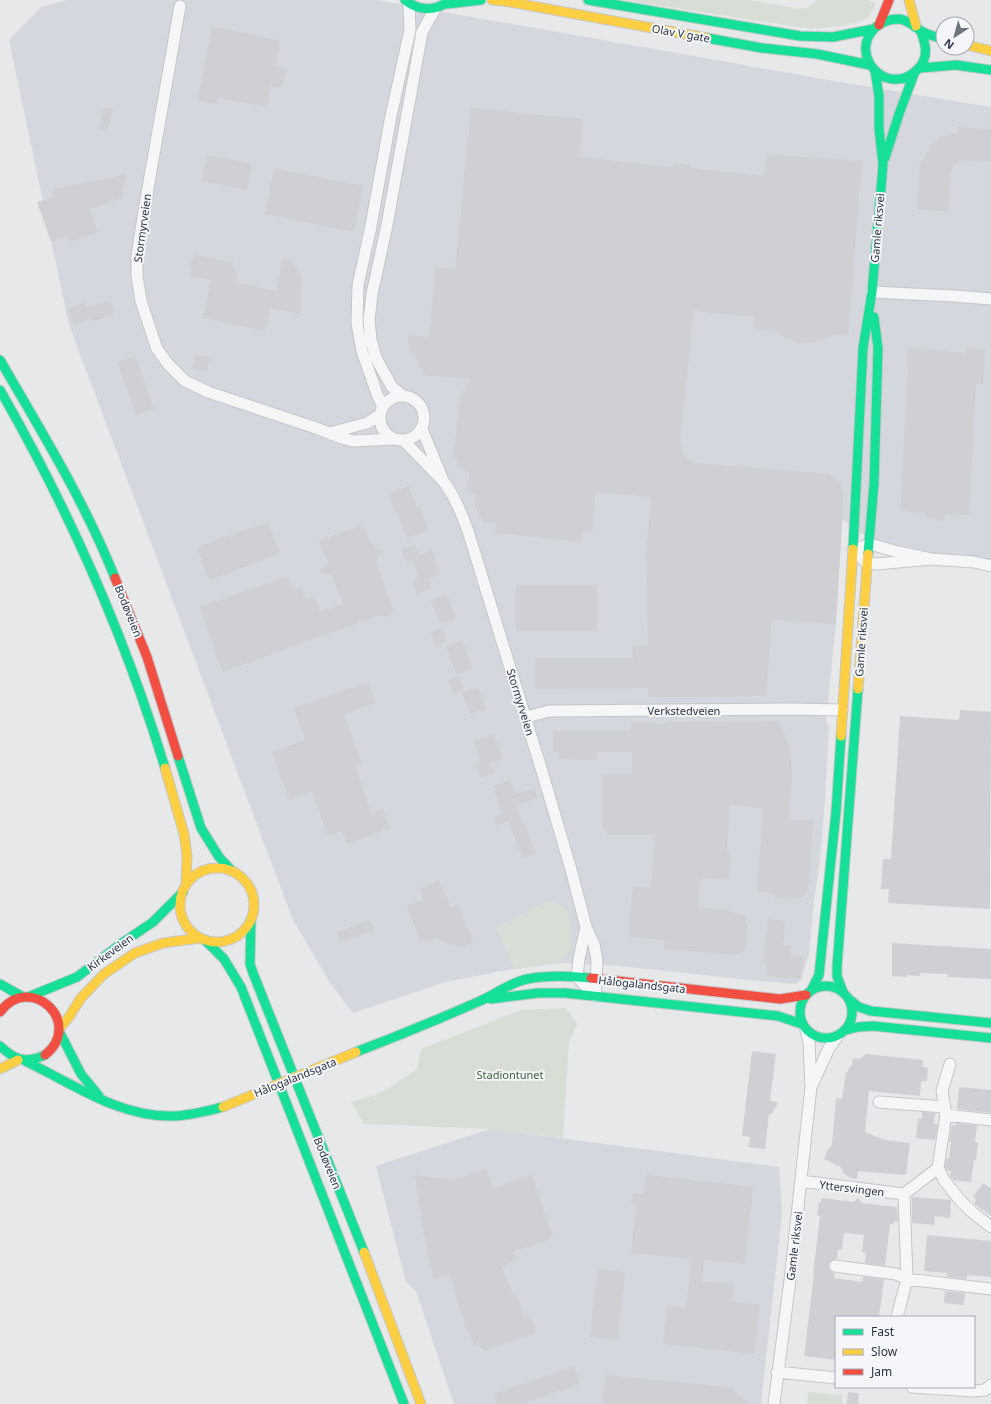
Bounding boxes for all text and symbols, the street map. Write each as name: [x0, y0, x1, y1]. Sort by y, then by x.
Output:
north arrow: [935, 16, 975, 56]
street label: Olav V gate: [651, 21, 711, 45]
text: N: [941, 36, 957, 53]
street label: Stormyrveien: [130, 193, 154, 263]
street label: Gamle riksvei: [866, 193, 888, 263]
street label: Bodøveien: [112, 583, 146, 639]
street label: Gamle riksvei: [851, 607, 871, 677]
street label: Stormyrveien: [504, 667, 538, 737]
street label: Verkstedveien: [648, 703, 720, 718]
street label: Kirkeveien: [84, 930, 136, 974]
street label: Hålogalandsgata: [598, 972, 686, 996]
street label: Hålogalandsgata: [252, 1054, 338, 1100]
park label: Stadiontunet: [477, 1067, 544, 1082]
street label: Bodøveien: [311, 1135, 345, 1191]
street label: Yttersvingen: [819, 1177, 885, 1199]
street label: Gamle riksvei: [782, 1211, 806, 1281]
legend: [835, 1316, 975, 1388]
text: Fast: [871, 1323, 895, 1340]
text: Slow: [871, 1343, 898, 1360]
text: Jam: [870, 1363, 892, 1380]

